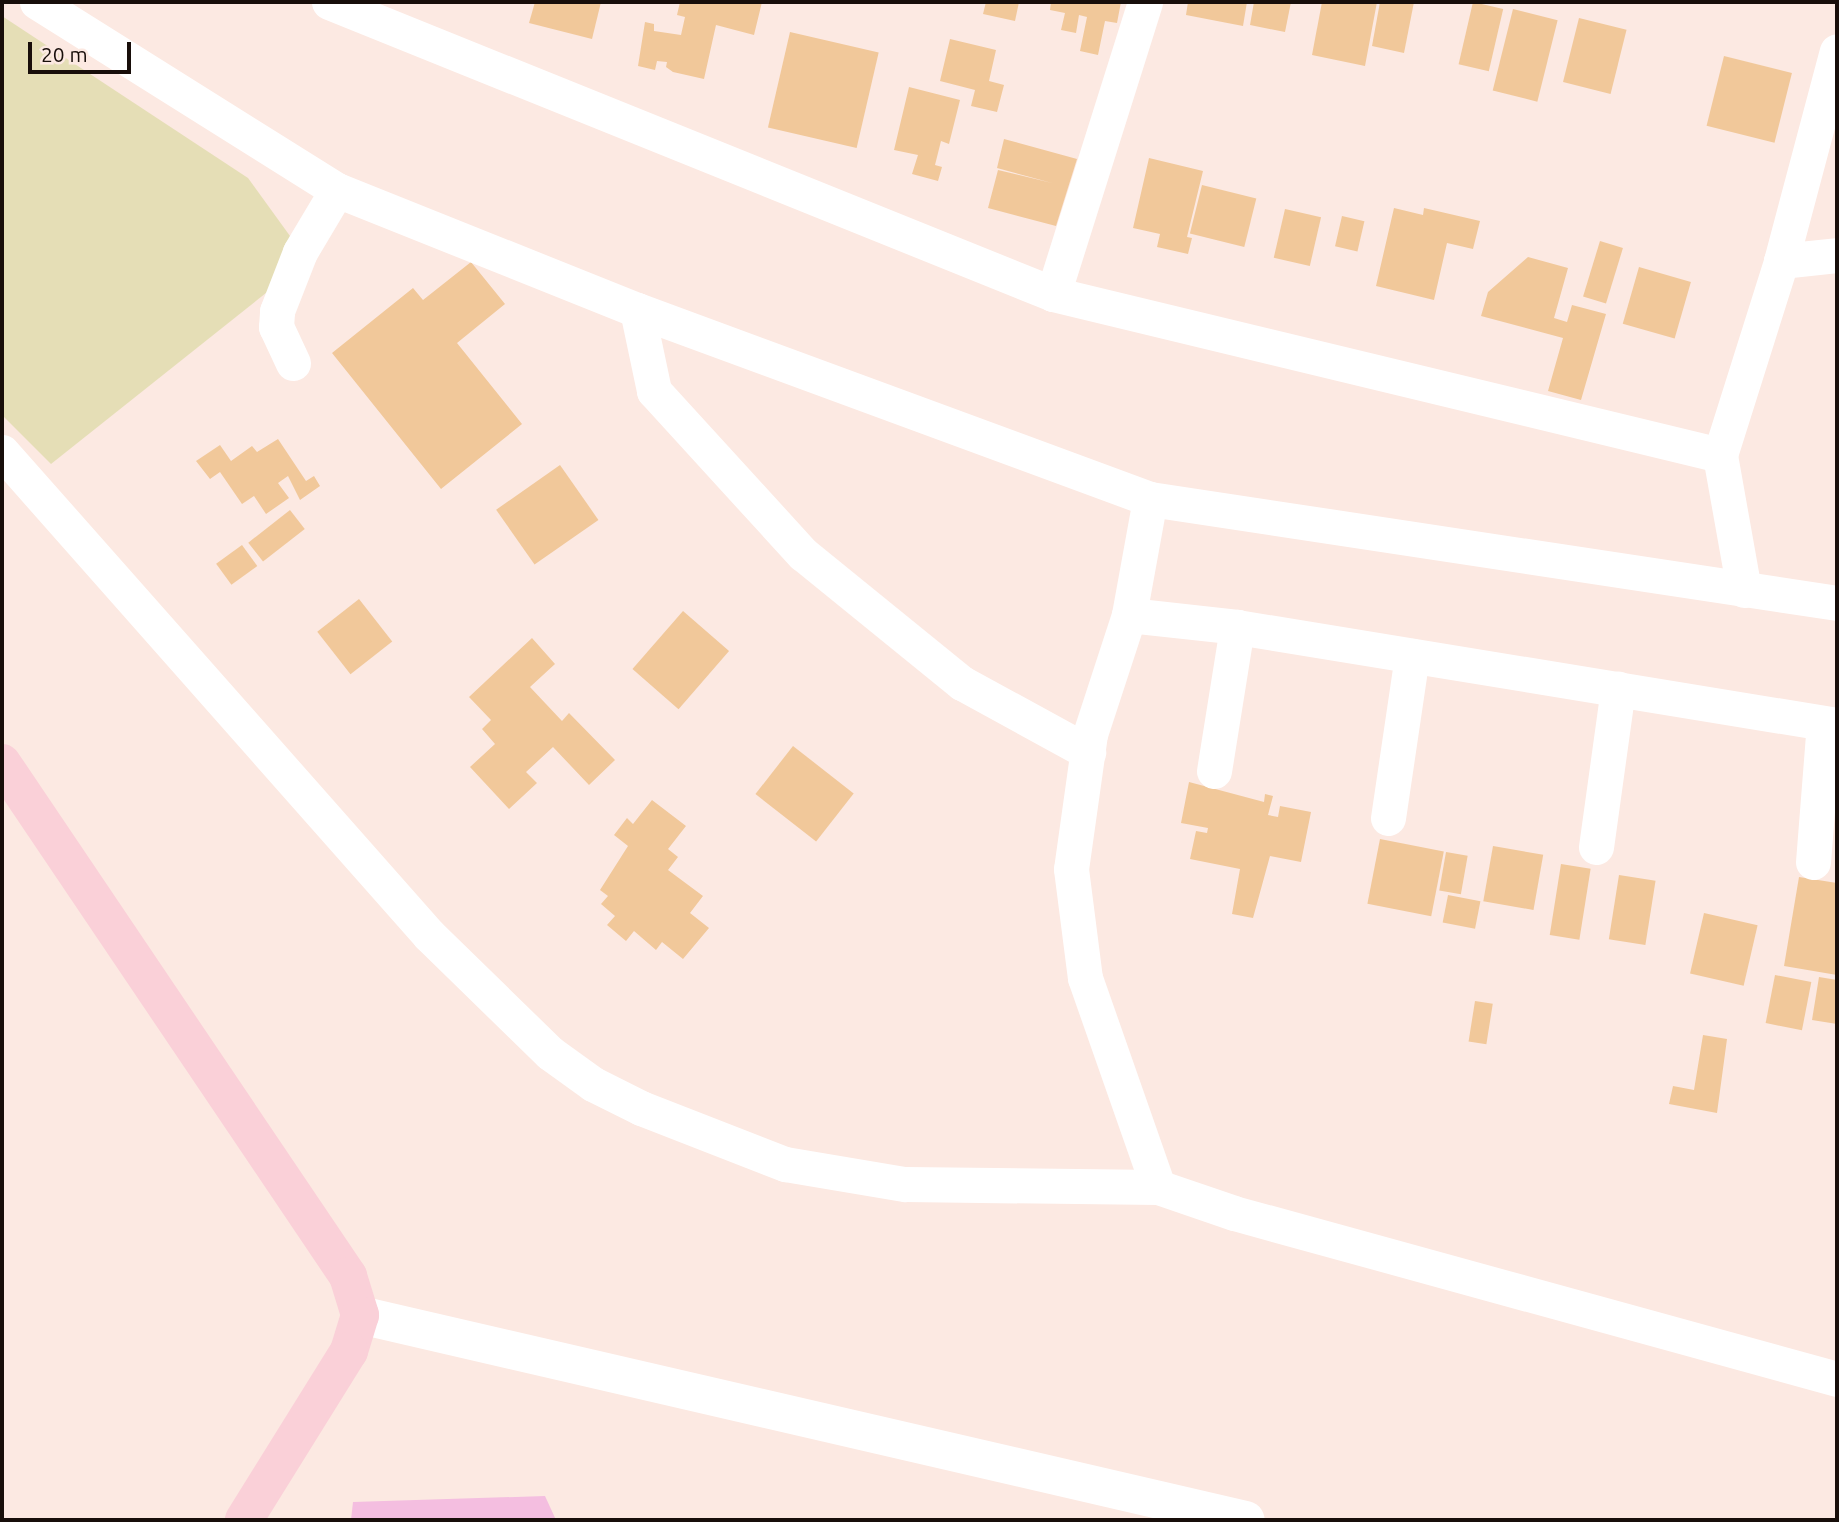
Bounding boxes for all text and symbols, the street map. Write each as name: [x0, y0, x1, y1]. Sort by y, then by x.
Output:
scale bar: [32, 28, 135, 72]
text: 20 m: [41, 42, 88, 66]

